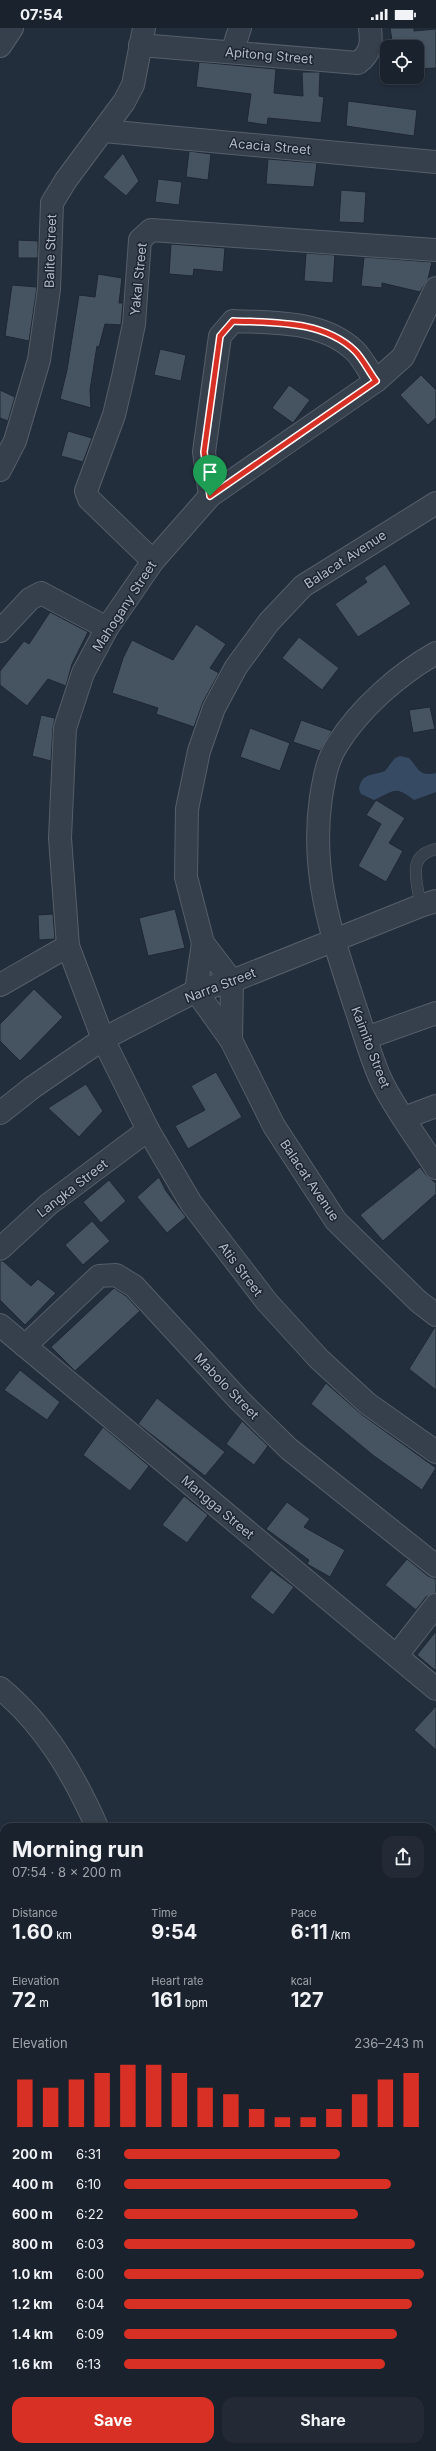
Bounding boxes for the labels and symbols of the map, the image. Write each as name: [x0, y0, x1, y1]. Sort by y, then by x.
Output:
street label: Apitong Street: [224, 43, 314, 67]
street label: Acacia Street: [228, 134, 312, 158]
street label: Balite Street: [41, 214, 59, 288]
street label: Yakal Street: [126, 242, 150, 316]
pin: [193, 455, 227, 496]
street label: Balacat Avenue: [301, 527, 389, 591]
street label: Mahogany Street: [89, 558, 159, 654]
street label: Narra Street: [182, 964, 258, 1006]
street label: Kaimito Street: [348, 1004, 394, 1090]
street label: Balacat Avenue: [277, 1136, 343, 1224]
street label: Langka Street: [34, 1156, 110, 1220]
street label: Atis Street: [216, 1239, 266, 1299]
street label: Mabolo Street: [191, 1349, 263, 1423]
street label: Mangga Street: [178, 1472, 258, 1542]

